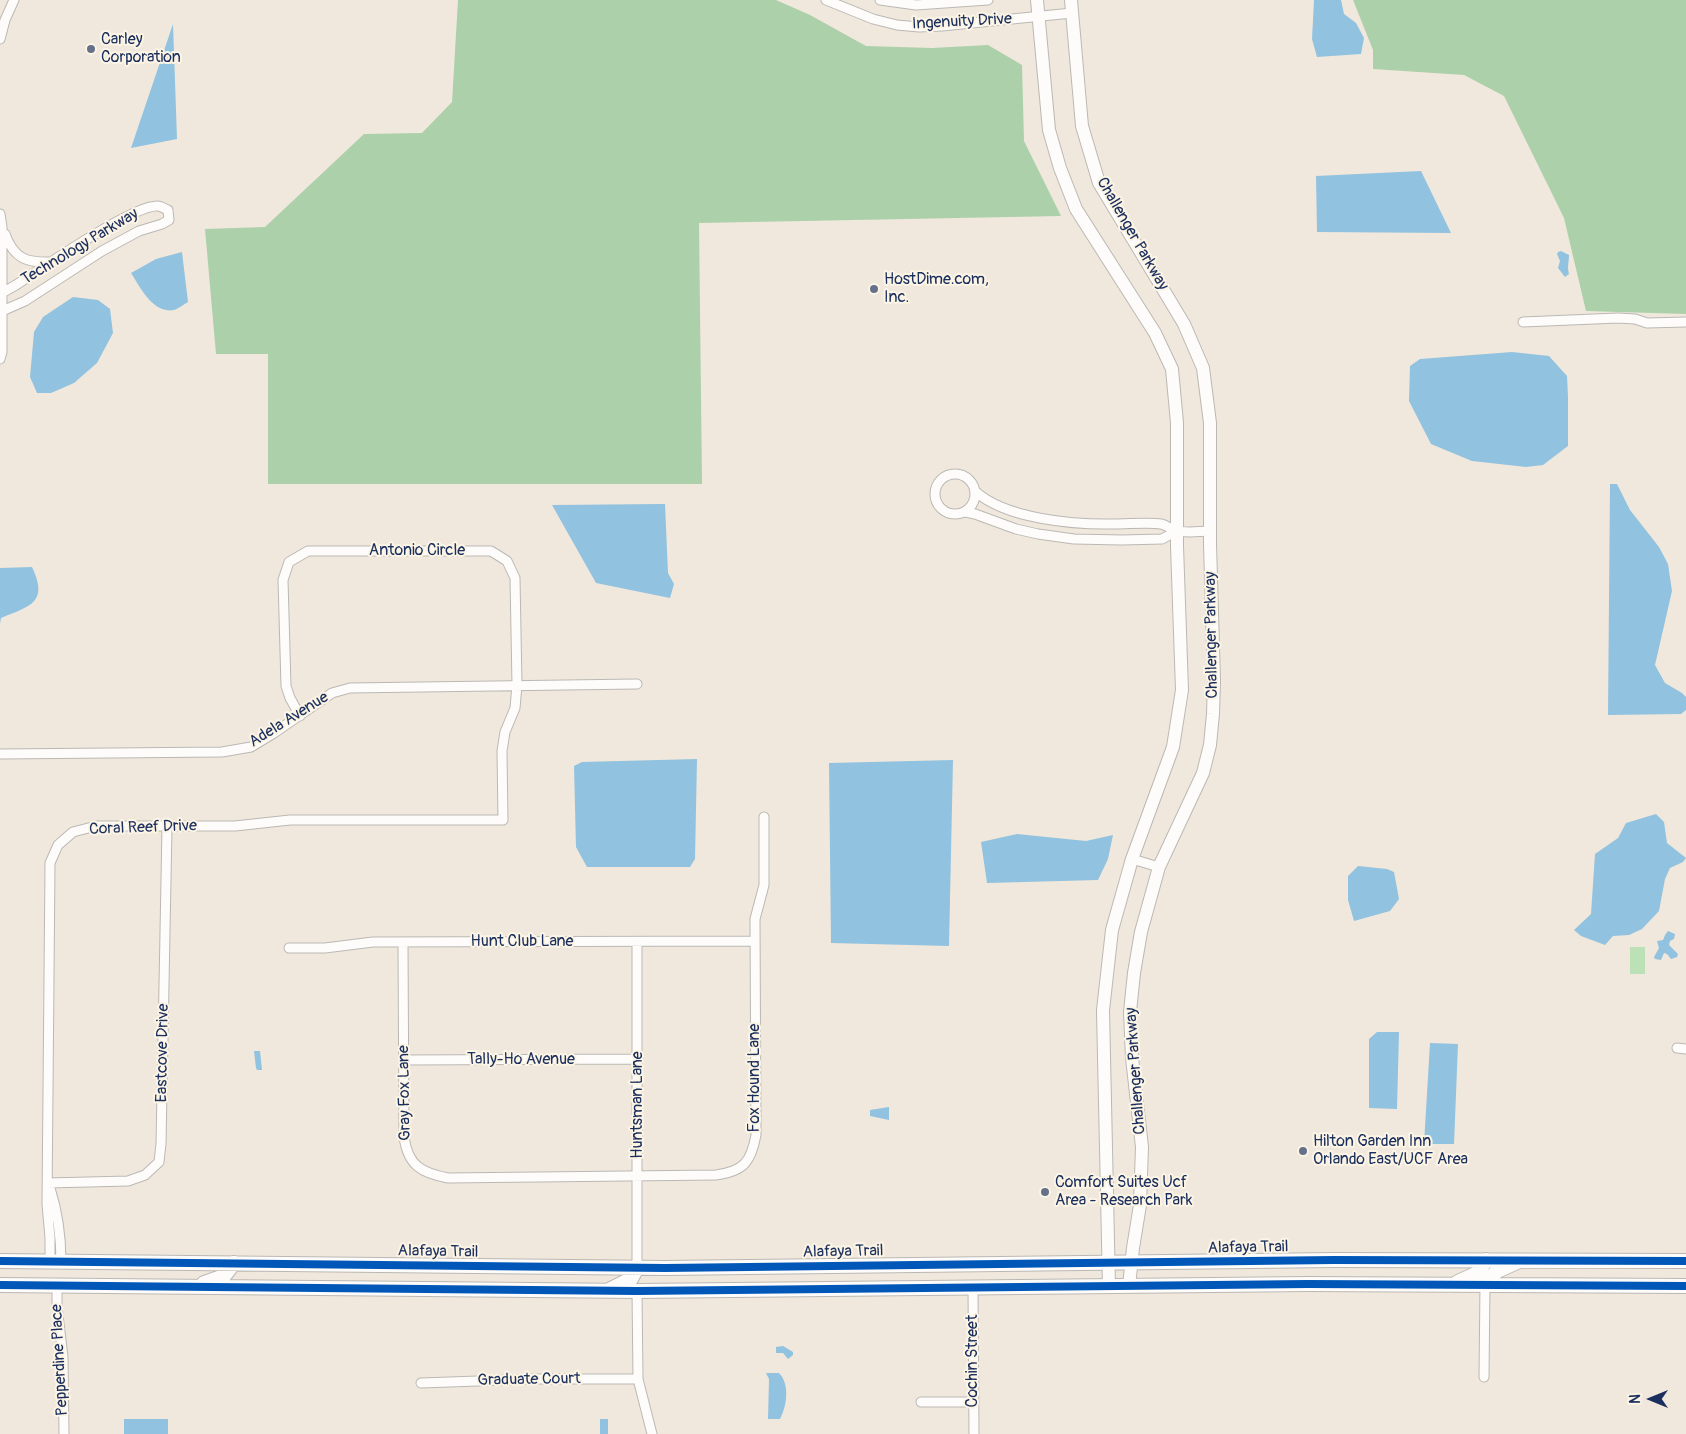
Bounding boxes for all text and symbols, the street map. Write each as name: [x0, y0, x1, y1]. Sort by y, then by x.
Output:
street label: Ingenuity Drive: [912, 10, 1012, 34]
place label: Carley Corporation: [101, 30, 181, 68]
marker: Carley Corporation: [85, 43, 97, 55]
street label: Challenger Parkway: [1092, 174, 1172, 294]
street label: Technology Parkway: [18, 204, 142, 290]
place label: HostDime.com, Inc.: [884, 270, 989, 308]
marker: HostDime.com, Inc.: [868, 283, 880, 295]
street label: Antonio Circle: [369, 541, 465, 561]
street label: Challenger Parkway: [1201, 571, 1223, 699]
street label: Adela Avenue: [246, 688, 332, 752]
street label: Coral Reef Drive: [89, 817, 197, 839]
street label: Hunt Club Lane: [471, 932, 573, 952]
street label: Eastcove Drive: [153, 1003, 173, 1103]
street label: Challenger Parkway: [1122, 1007, 1150, 1135]
street label: Fox Hound Lane: [745, 1024, 765, 1132]
street label: Gray Fox Lane: [395, 1045, 415, 1141]
street label: Tally-Ho Avenue: [467, 1050, 575, 1070]
street label: Huntsman Lane: [628, 1051, 648, 1159]
place label: Hilton Garden Inn Orlando East/UCF Area: [1313, 1132, 1468, 1170]
marker: Hilton Garden Inn Orlando East/UCF Area: [1297, 1145, 1309, 1157]
place label: Comfort Suites Ucf Area - Research Park: [1055, 1173, 1192, 1211]
marker: Comfort Suites Ucf Area - Research Park: [1039, 1186, 1051, 1198]
street label: Alafaya Trail: [1207, 1238, 1289, 1258]
street label: Alafaya Trail: [397, 1242, 479, 1262]
street label: Alafaya Trail: [802, 1242, 884, 1262]
street label: Pepperdine Place: [47, 1304, 73, 1416]
street label: Cochin Street: [963, 1315, 983, 1407]
street label: Graduate Court: [477, 1370, 581, 1390]
north arrow: [1626, 1374, 1676, 1424]
text: N: [1627, 1394, 1644, 1404]

